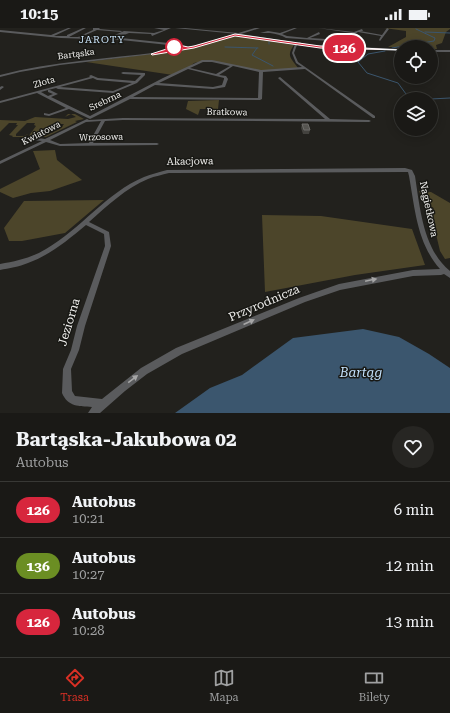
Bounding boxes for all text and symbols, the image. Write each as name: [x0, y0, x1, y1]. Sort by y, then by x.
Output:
text: 10:15: [20, 5, 58, 23]
district label: JAROTY: [79, 34, 125, 45]
line badge: 126: [321, 35, 367, 61]
unlabelled marker: [165, 38, 183, 56]
text: 126: [332, 40, 356, 56]
map controls: [394, 40, 438, 136]
button: locate: [394, 40, 438, 84]
street label: Bartąska: [57, 46, 95, 62]
street label: Złota: [32, 74, 56, 90]
street label: Srebrna: [87, 89, 123, 113]
button: layers: [394, 92, 438, 136]
street label: Bratkowa: [207, 107, 248, 117]
street label: Kwiatowa: [20, 119, 62, 147]
street label: Wrzosowa: [79, 132, 123, 142]
street label: Akacjowa: [167, 155, 214, 167]
street label: Nagietkowa: [418, 180, 440, 239]
one-way arrow: [365, 277, 378, 283]
street label: Przyrodnicza: [226, 282, 302, 324]
street label: Jeziorna: [55, 296, 83, 348]
one-way arrow: [243, 319, 254, 325]
water label: Bartąg: [339, 365, 382, 380]
one-way arrow: [127, 375, 138, 384]
button: heart: [392, 426, 434, 468]
text: Bartąska-Jakubowa 02: [16, 428, 237, 451]
text: Autobus: [16, 455, 68, 470]
text: Autobus: [72, 493, 136, 511]
text: 6 min: [394, 501, 434, 519]
text: 126: [26, 502, 50, 518]
text: 10:21: [72, 511, 104, 526]
text: Autobus: [72, 549, 136, 567]
text: 12 min: [385, 557, 434, 575]
text: 136: [26, 558, 50, 574]
text: 10:27: [72, 567, 104, 582]
text: Autobus: [72, 605, 136, 623]
text: 13 min: [385, 613, 434, 631]
text: 126: [26, 614, 50, 630]
text: 10:28: [72, 623, 104, 638]
tab: Trasa: [60, 667, 89, 704]
tab: Mapa: [209, 667, 239, 704]
tab: Bilety: [359, 667, 390, 704]

